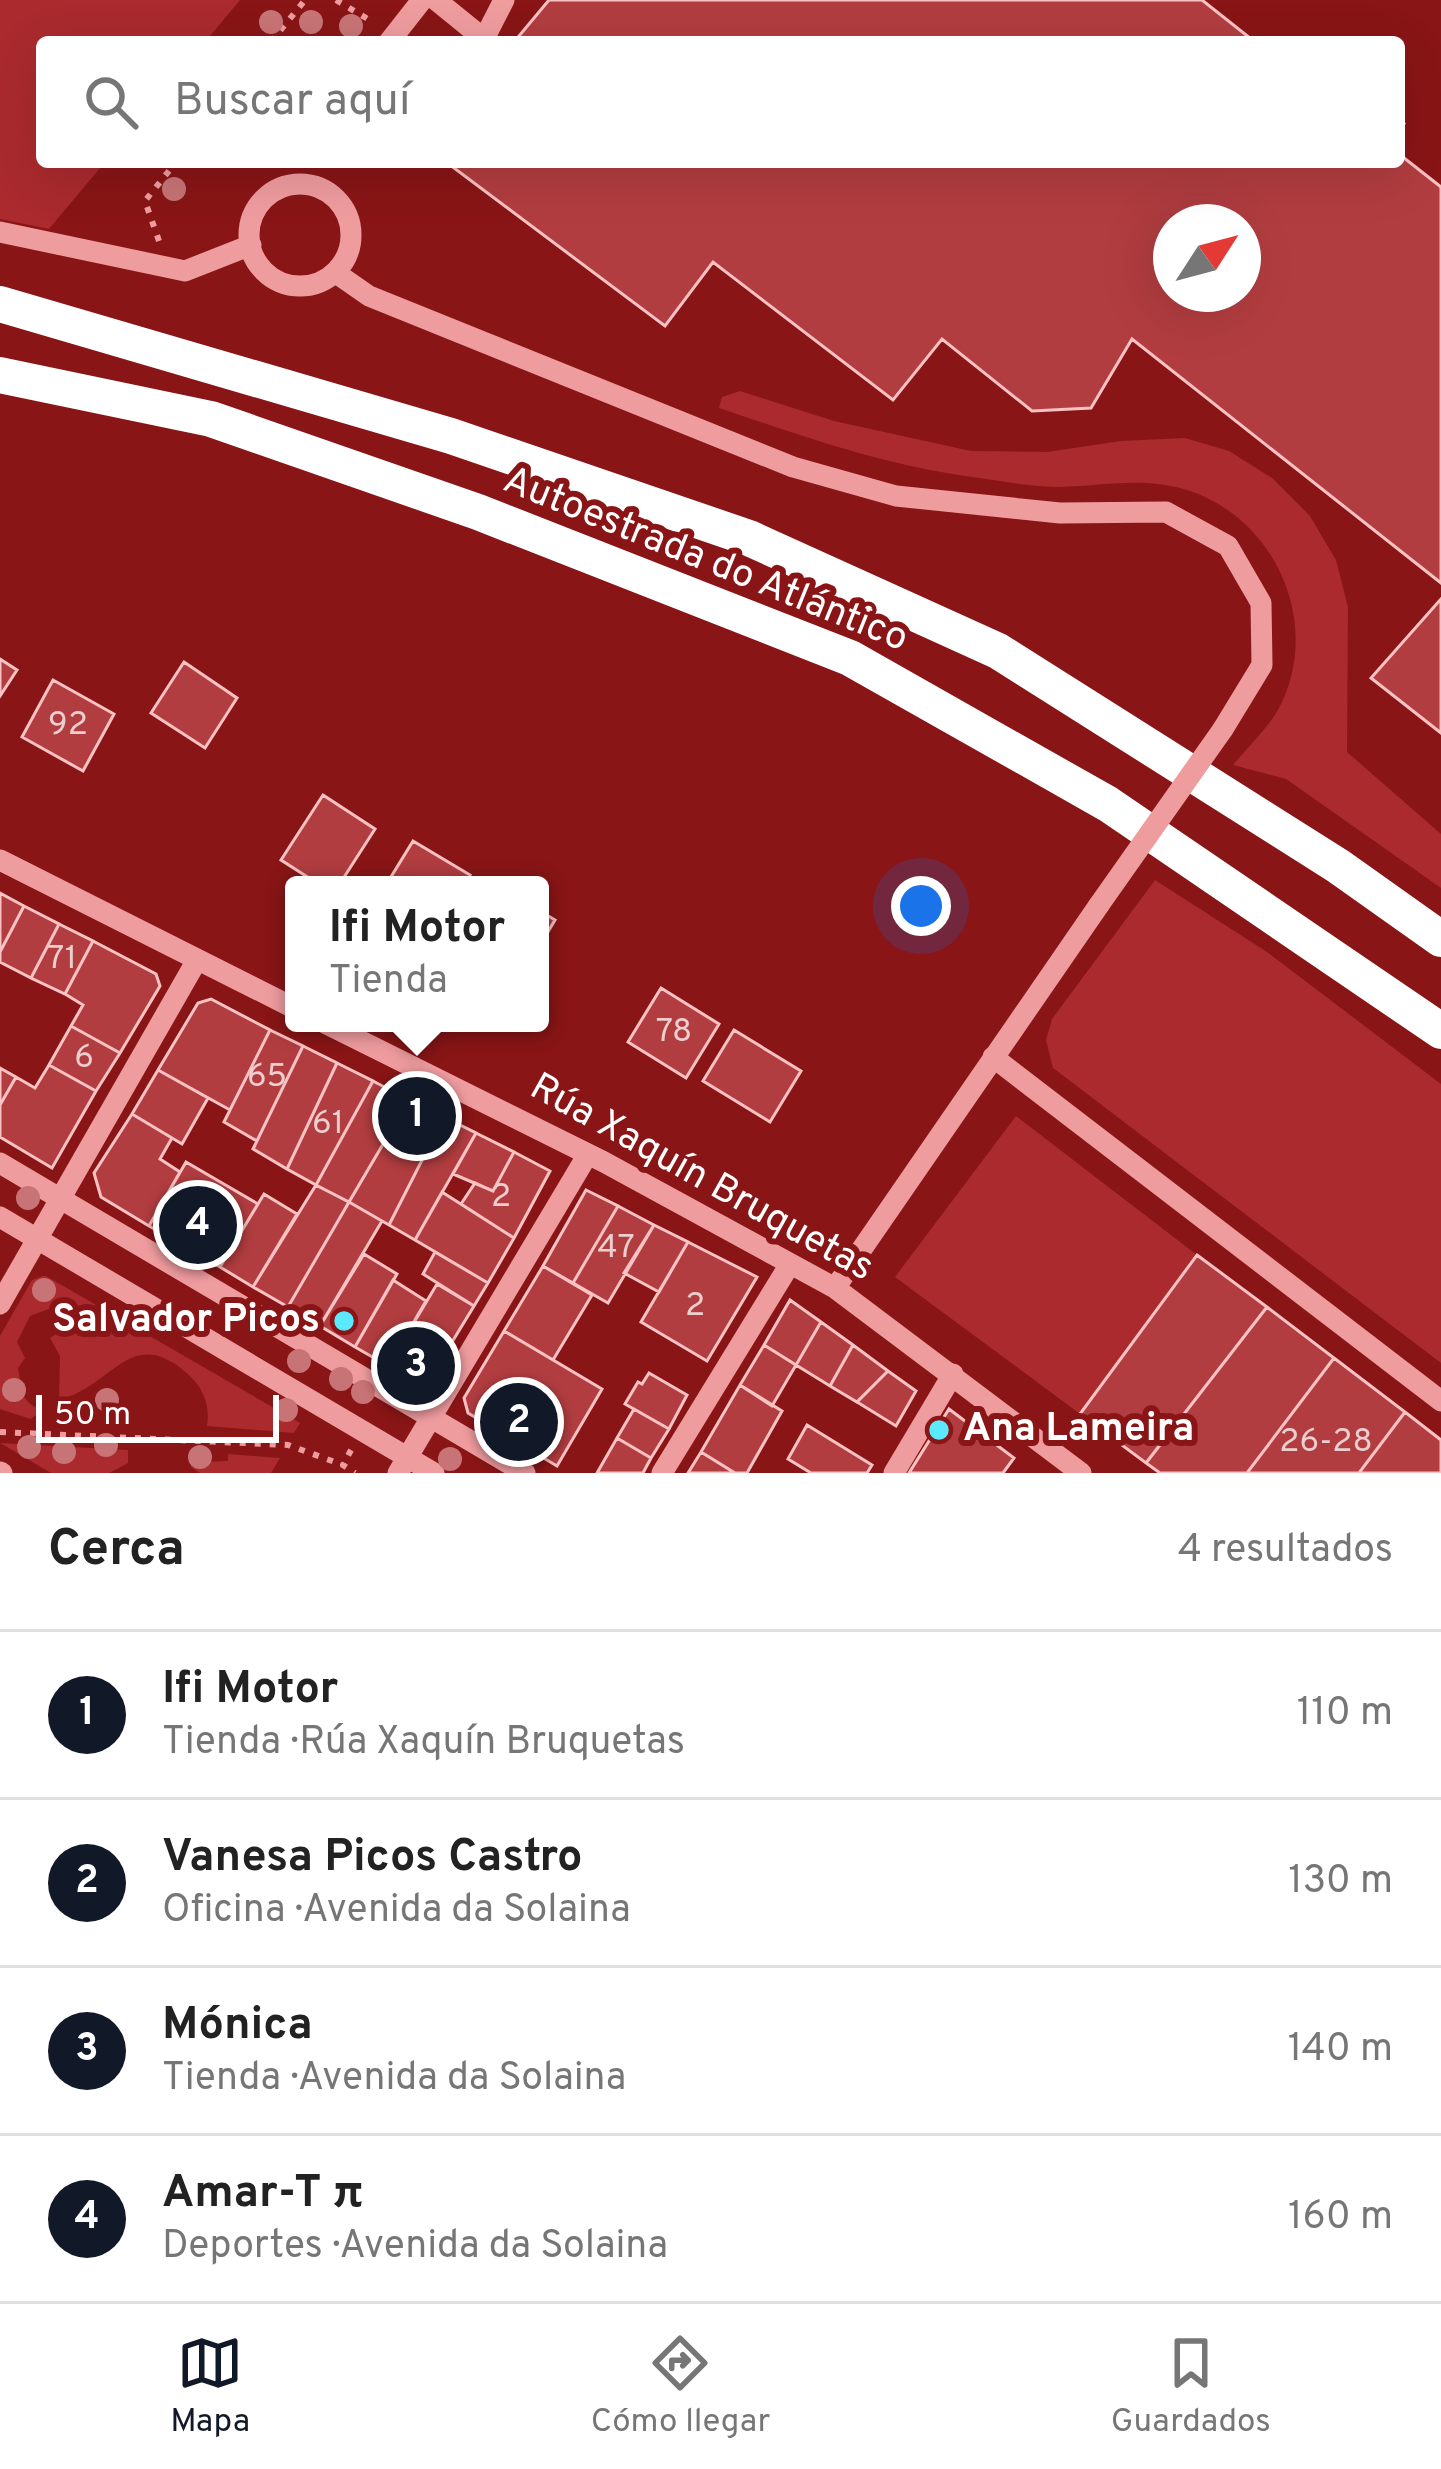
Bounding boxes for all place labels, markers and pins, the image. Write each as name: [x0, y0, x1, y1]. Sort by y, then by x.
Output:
pin: 1: [378, 1071, 456, 1161]
pin: 4: [159, 1180, 237, 1270]
place label: Salvador Picos: [52, 1297, 320, 1346]
marker: Salvador Picos: [331, 1308, 357, 1334]
pin: 3: [377, 1321, 455, 1411]
pin: 2: [480, 1377, 558, 1467]
place label: Ana Lameira: [963, 1406, 1194, 1455]
marker: Ana Lameira: [926, 1417, 952, 1443]

